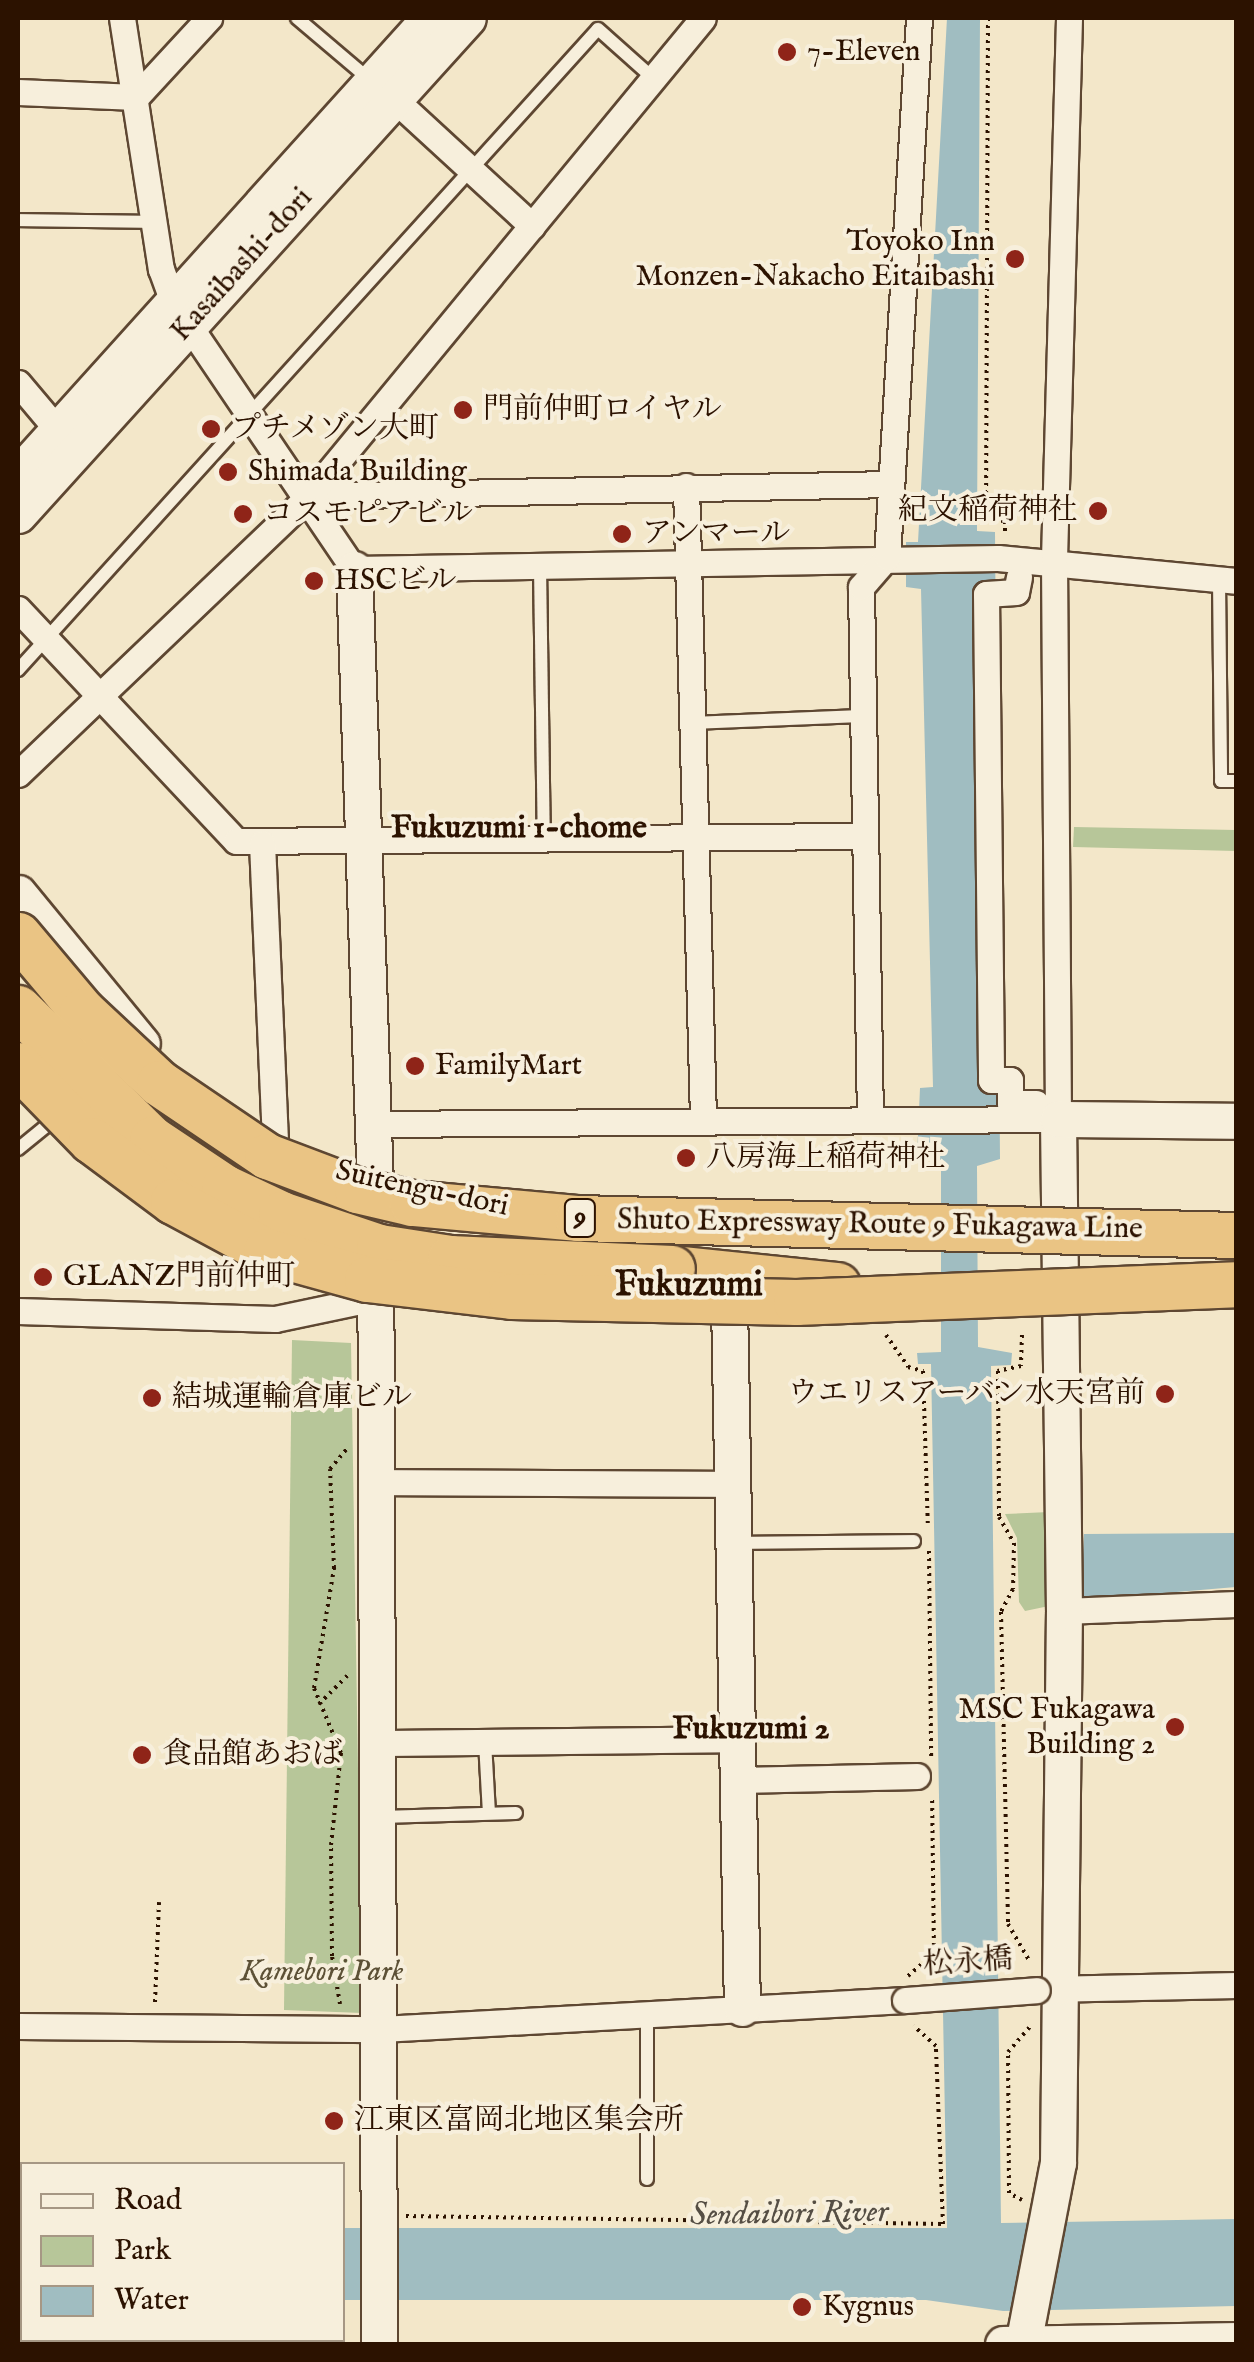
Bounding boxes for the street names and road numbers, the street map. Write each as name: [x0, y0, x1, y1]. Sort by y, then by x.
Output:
street label: Kasaibashi-dori: [163, 181, 321, 349]
street label: Suitengu-dori: [332, 1153, 512, 1225]
road number: 9: [562, 1195, 598, 1241]
street label: Shuto Expressway Route 9 Fukagawa Line: [617, 1202, 1143, 1248]
street label: 松永橋: [922, 1942, 1014, 1984]

